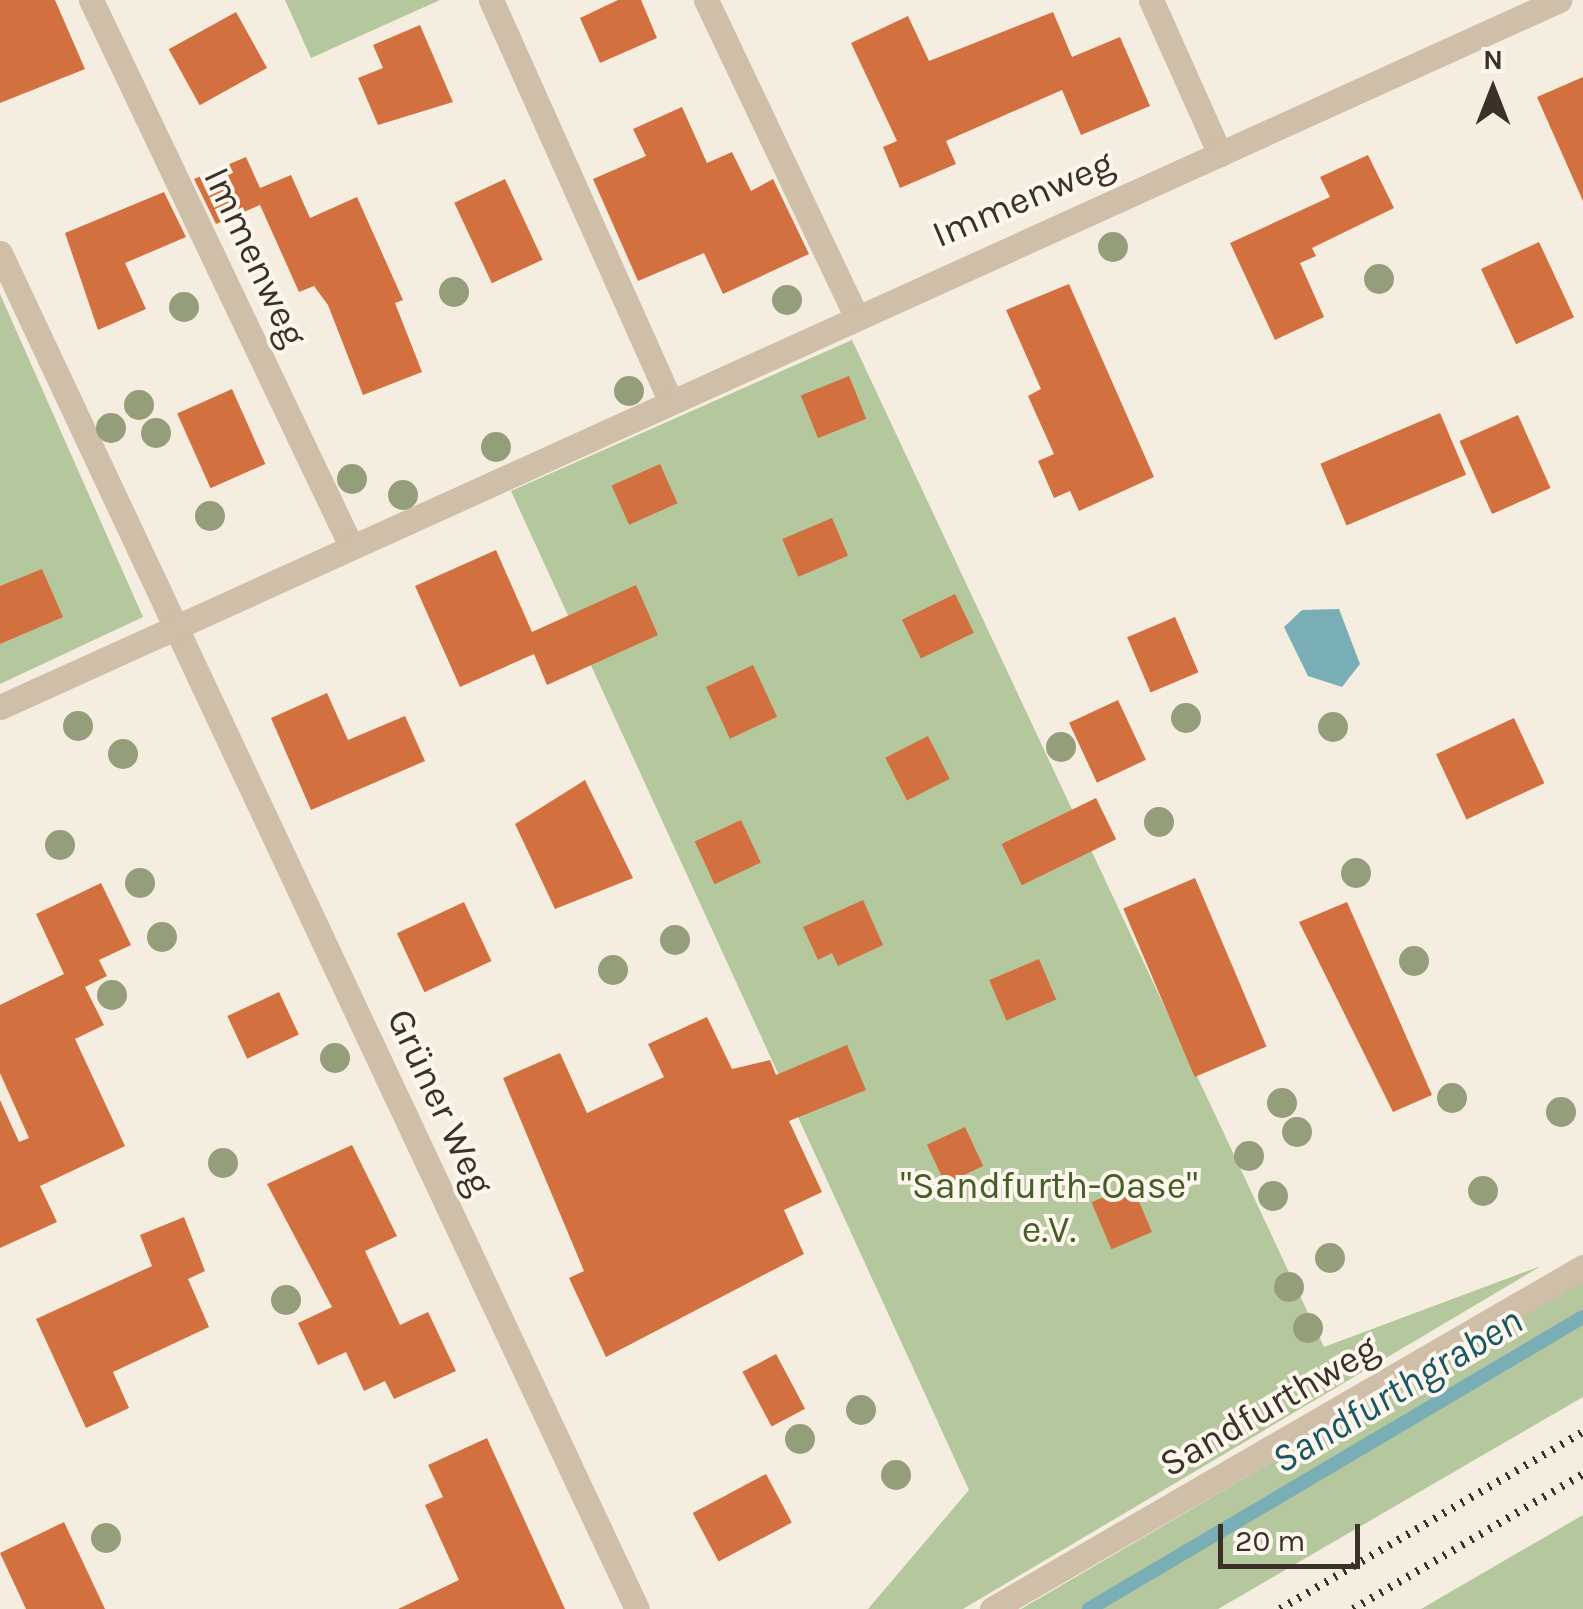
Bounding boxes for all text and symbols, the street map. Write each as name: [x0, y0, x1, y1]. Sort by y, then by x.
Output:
north arrow: [1443, 40, 1543, 140]
text: N: [1483, 43, 1503, 76]
street label: Immenweg: [925, 140, 1121, 258]
street label: Immenweg: [194, 160, 316, 354]
street label: Grüner Weg: [377, 1002, 503, 1202]
park label: "Sandfurth-Oase" e.V.: [900, 1163, 1198, 1252]
water label: Sandfurthgraben: [1263, 1296, 1531, 1484]
street label: Sandfurthweg: [1152, 1325, 1386, 1487]
scale bar: [1223, 1504, 1366, 1566]
text: 20 m: [1235, 1523, 1305, 1559]

